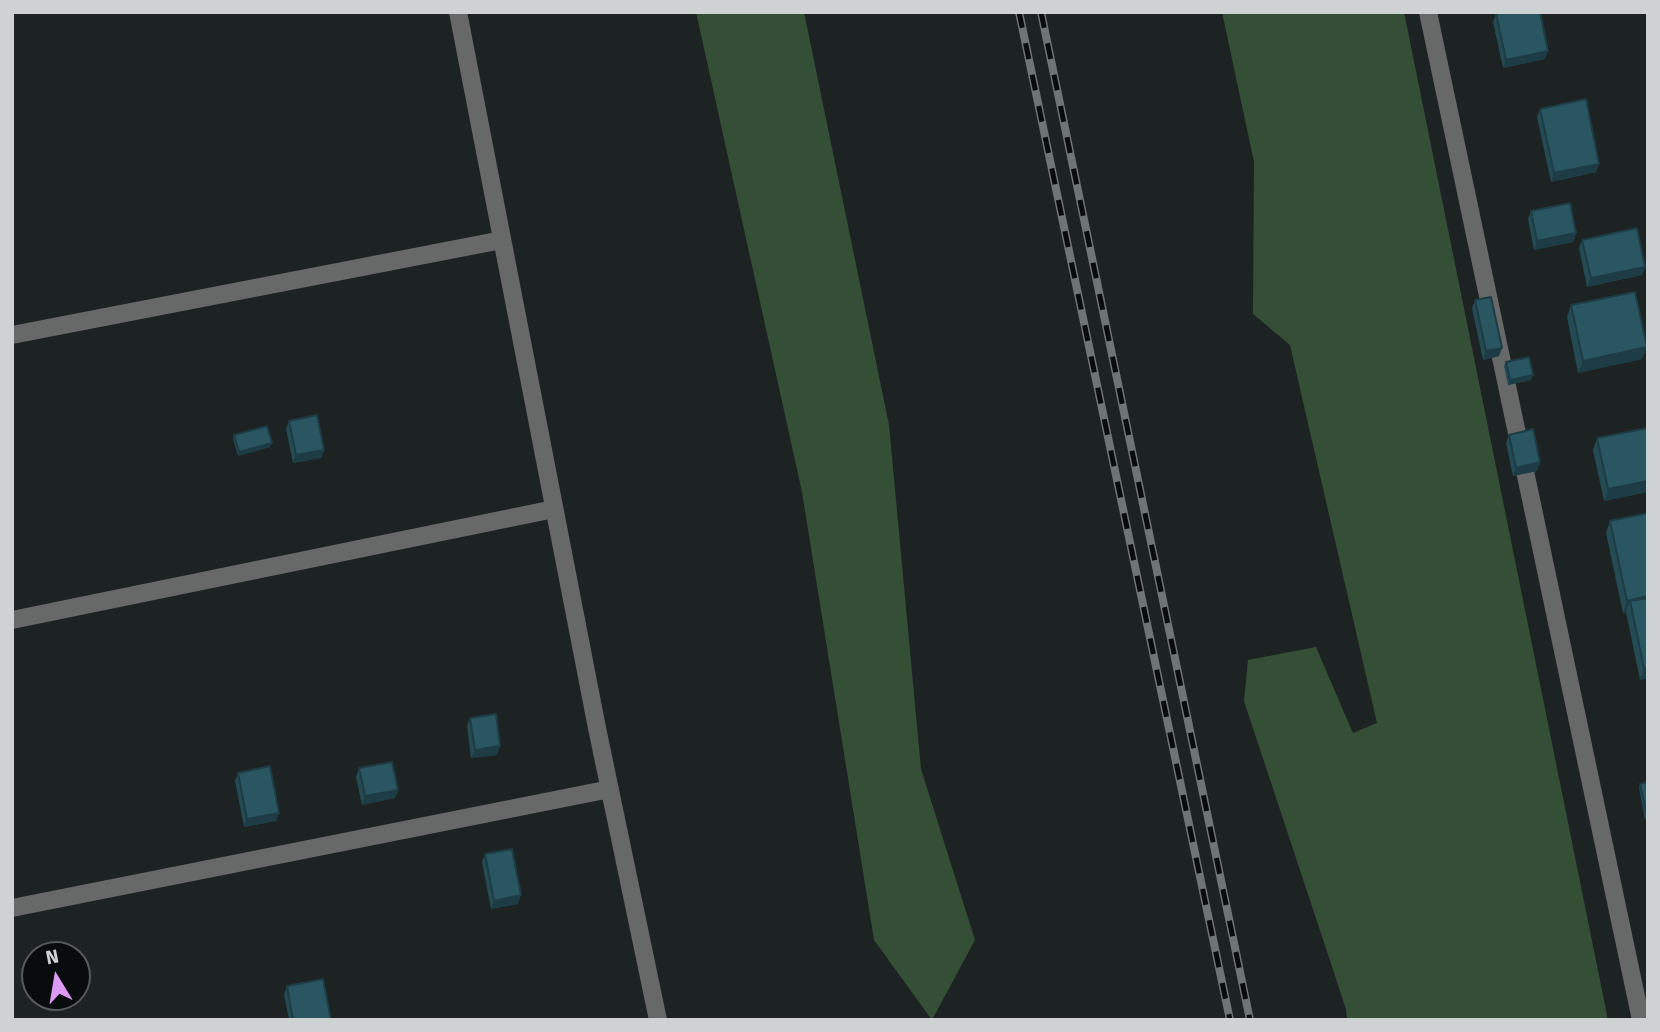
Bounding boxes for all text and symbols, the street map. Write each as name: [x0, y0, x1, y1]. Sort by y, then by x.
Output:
north arrow: [21, 941, 91, 1011]
text: N: [44, 944, 61, 969]

